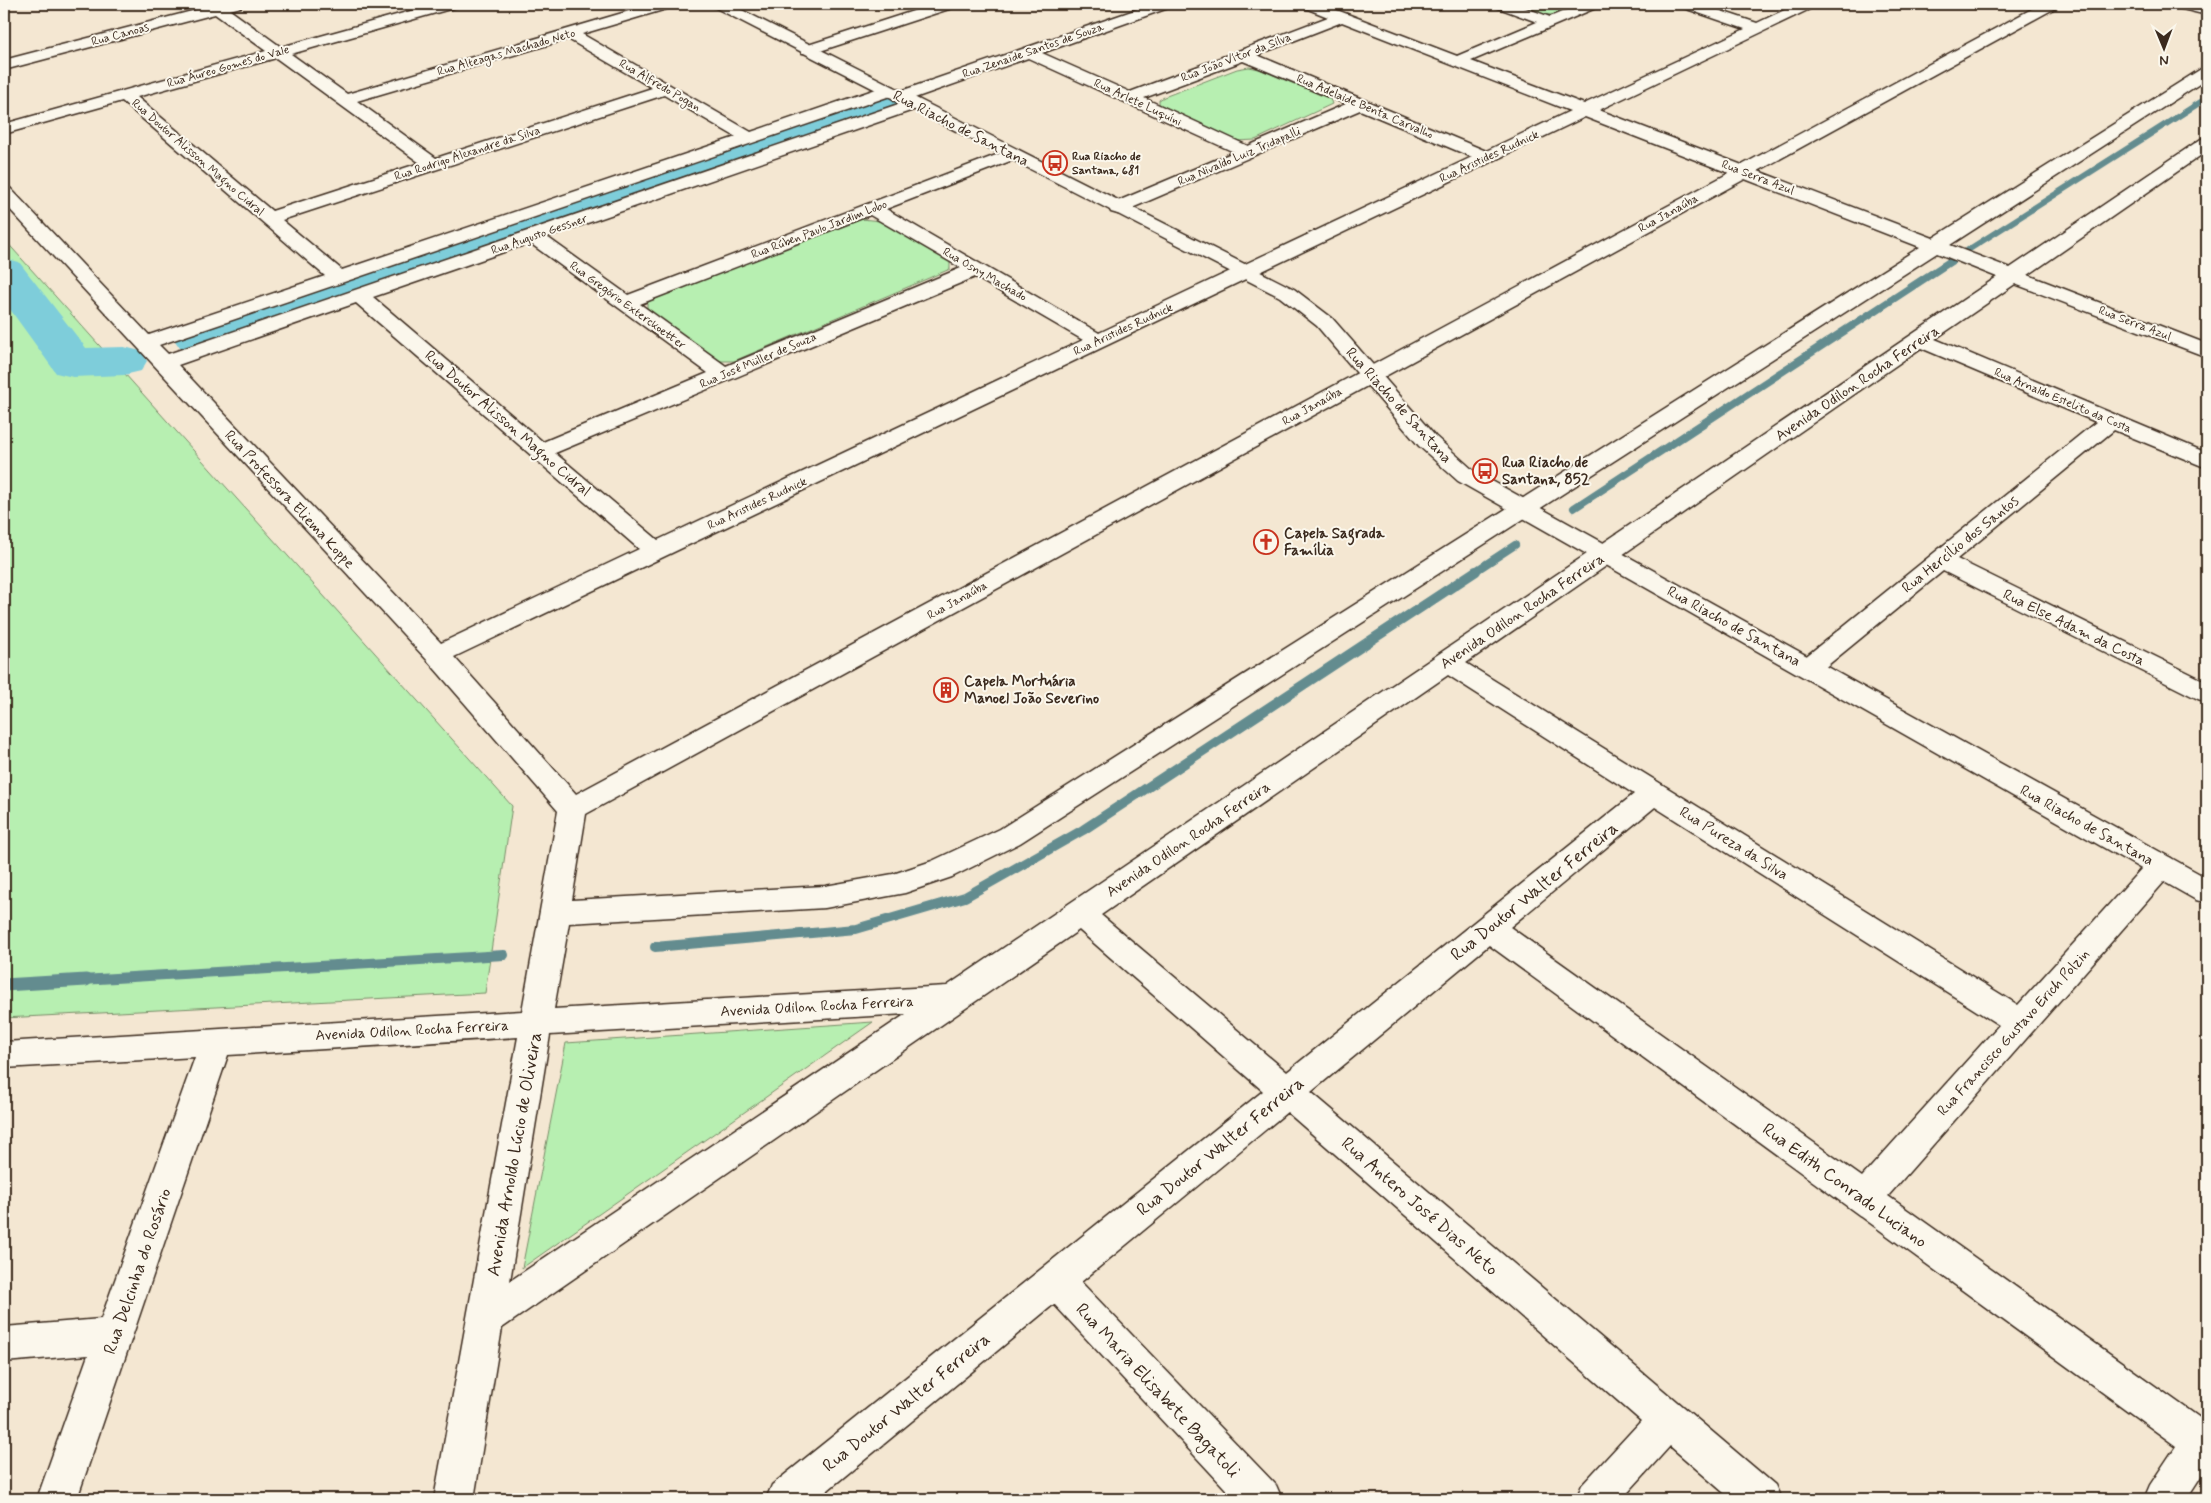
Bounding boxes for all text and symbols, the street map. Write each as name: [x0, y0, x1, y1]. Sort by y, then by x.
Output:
street label: Rua Canoas: [90, 19, 151, 50]
street label: Rua Zenaide Santos de Souza: [960, 19, 1107, 83]
north arrow: [2138, 22, 2188, 72]
street label: Rua Alteagas Machado Neto: [435, 26, 577, 80]
street label: Rua João Vítor da Silva: [1179, 29, 1294, 86]
street label: Rua Áureo Gomes do Vale: [165, 42, 291, 92]
text: N: [2159, 51, 2169, 69]
street label: Rua Alfredo Pogan: [616, 56, 703, 116]
street label: Rua Adelaide Benta Carvalho: [1294, 71, 1436, 143]
street label: Rua Arlete Luquíni: [1091, 75, 1184, 130]
street label: Rua Riacho de Santana: [889, 86, 1032, 172]
street label: Rua Doutor Alisson Magno Cidral: [127, 96, 267, 221]
street label: Rua Rodrigo Alexandre da Silva: [392, 123, 542, 185]
street label: Rua Nivaldo Luiz Tridapalli: [1175, 124, 1303, 190]
street label: Rua Aristides Rudnick: [1437, 127, 1542, 187]
place label: Rua Riacho de Santana, 681: [1072, 149, 1142, 179]
bus stop icon: Rua Riacho de Santana, 681: [1042, 150, 1068, 176]
street label: Rua Serra Azul: [1719, 157, 1796, 199]
street label: Rua Janaúba: [1636, 191, 1701, 237]
street label: Rua Rúben Paulo Jardim Lobo: [749, 197, 890, 263]
street label: Rua Augusto Gessner: [489, 211, 590, 259]
street label: Rua Osny Machado: [940, 244, 1030, 306]
street label: Rua Gregório Exterckoetter: [566, 258, 689, 353]
street label: Rua Aristides Rudnick: [1071, 300, 1176, 360]
street label: Rua Serra Azul: [2096, 303, 2173, 345]
street label: Avenida Odilon Rocha Ferreira: [1772, 321, 1944, 446]
street label: Rua José Müller de Souza: [698, 329, 819, 393]
street label: Rua Riacho de Santana: [1341, 343, 1456, 468]
street label: Rua Doutor Alisson Magno Cidral: [420, 346, 595, 502]
street label: Rua Arnaldo Estelito da Costa: [1991, 365, 2134, 437]
street label: Rua Janaúba: [1280, 384, 1345, 430]
street label: Rua Professora Eliema Koppe: [220, 426, 359, 573]
place label: Rua Riacho de Santana, 852: [1502, 453, 1590, 490]
bus stop icon: Rua Riacho de Santana, 852: [1472, 458, 1498, 484]
street label: Rua Aristides Rudnick: [705, 474, 810, 534]
street label: Rua Hercílio dos Santos: [1898, 491, 2023, 598]
place label: Capela Sagrada Família: [1284, 524, 1386, 561]
church icon: Capela Sagrada Família: [1253, 529, 1279, 555]
street label: Avenida Odilon Rocha Ferreira: [1437, 549, 1609, 674]
street label: Rua Janaúba: [925, 578, 990, 624]
street label: Rua Riacho de Santana: [1663, 582, 1804, 672]
street label: Rua Else Adam da Costa: [1999, 585, 2148, 671]
place label: Capela Mortuária Manoel João Severino: [964, 672, 1099, 709]
building icon: Capela Mortuária Manoel João Severino: [933, 677, 959, 703]
street label: Avenida Odilon Rocha Ferreira: [1103, 777, 1275, 902]
street label: Rua Riacho de Santana: [2016, 781, 2157, 871]
street label: Rua Pureza da Silva: [1675, 802, 1792, 885]
street label: Rua Doutor Walter Ferreira: [1446, 817, 1623, 967]
street label: Rua Francisco Gustavo Erich Polzin: [1933, 945, 2094, 1121]
street label: Avenida Odilon Rocha Ferreira: [720, 992, 915, 1022]
street label: Avenida Odilon Rocha Ferreira: [315, 1016, 510, 1046]
street label: Avenida Arnoldo Lúcio de Oliveira: [482, 1030, 548, 1278]
street label: Rua Doutor Walter Ferreira: [1132, 1072, 1309, 1222]
street label: Rua Edith Conrado Luciano: [1757, 1118, 1932, 1254]
street label: Rua Antero José Dias Neto: [1336, 1132, 1503, 1282]
street label: Rua Delcinha do Rosário: [98, 1185, 178, 1358]
street label: Rua Maria Elisabete Bagatoli: [1069, 1298, 1245, 1484]
street label: Rua Doutor Walter Ferreira: [818, 1328, 995, 1478]

